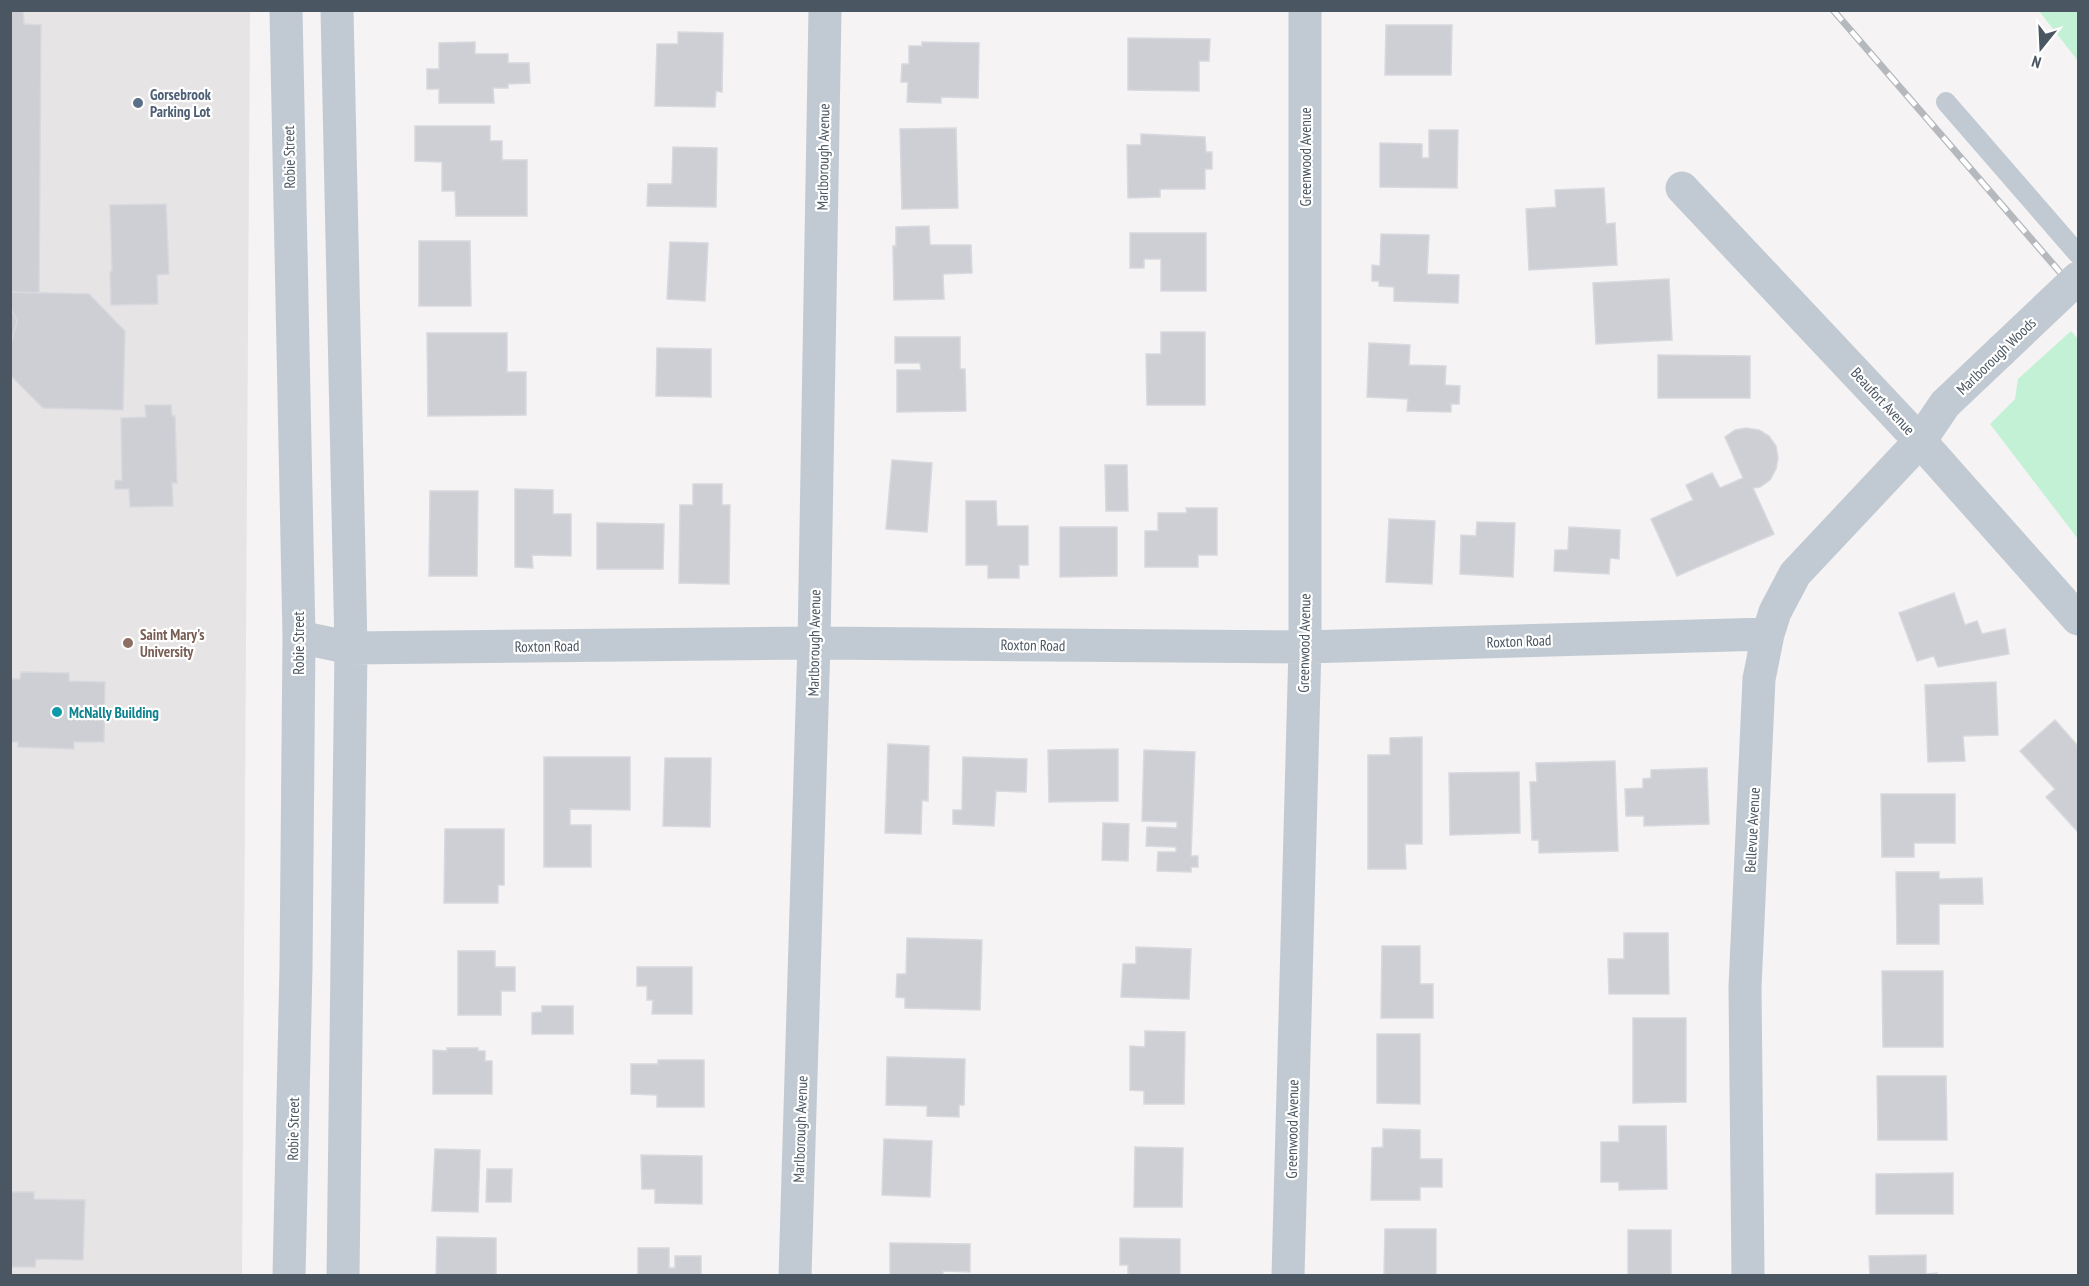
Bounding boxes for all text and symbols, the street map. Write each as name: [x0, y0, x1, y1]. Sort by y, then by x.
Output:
north arrow: [2011, 18, 2071, 78]
text: N: [2029, 51, 2044, 73]
place label: Gorsebrook Parking Lot: [150, 85, 212, 121]
marker: Gorsebrook Parking Lot: [131, 96, 145, 110]
street label: Marlborough Avenue: [813, 103, 833, 211]
street label: Greenwood Avenue: [1296, 107, 1315, 207]
street label: Robie Street: [279, 125, 299, 189]
street label: Marlborough Woods: [1952, 313, 2040, 399]
street label: Beaufort Avenue: [1847, 363, 1919, 439]
street label: Marlborough Avenue: [804, 589, 824, 697]
street label: Greenwood Avenue: [1294, 593, 1314, 693]
street label: Robie Street: [289, 611, 308, 675]
place label: Saint Mary's University: [140, 625, 204, 661]
street label: Roxton Road: [1486, 630, 1552, 652]
street label: Roxton Road: [1000, 635, 1066, 655]
marker: Saint Mary's University: [121, 636, 135, 650]
street label: Roxton Road: [514, 636, 580, 656]
place label: McNally Building: [69, 703, 159, 722]
marker: McNally Building: [50, 705, 64, 719]
street label: Bellevue Avenue: [1740, 787, 1764, 873]
street label: Marlborough Avenue: [789, 1075, 811, 1183]
street label: Greenwood Avenue: [1282, 1079, 1302, 1179]
street label: Robie Street: [283, 1097, 303, 1161]

